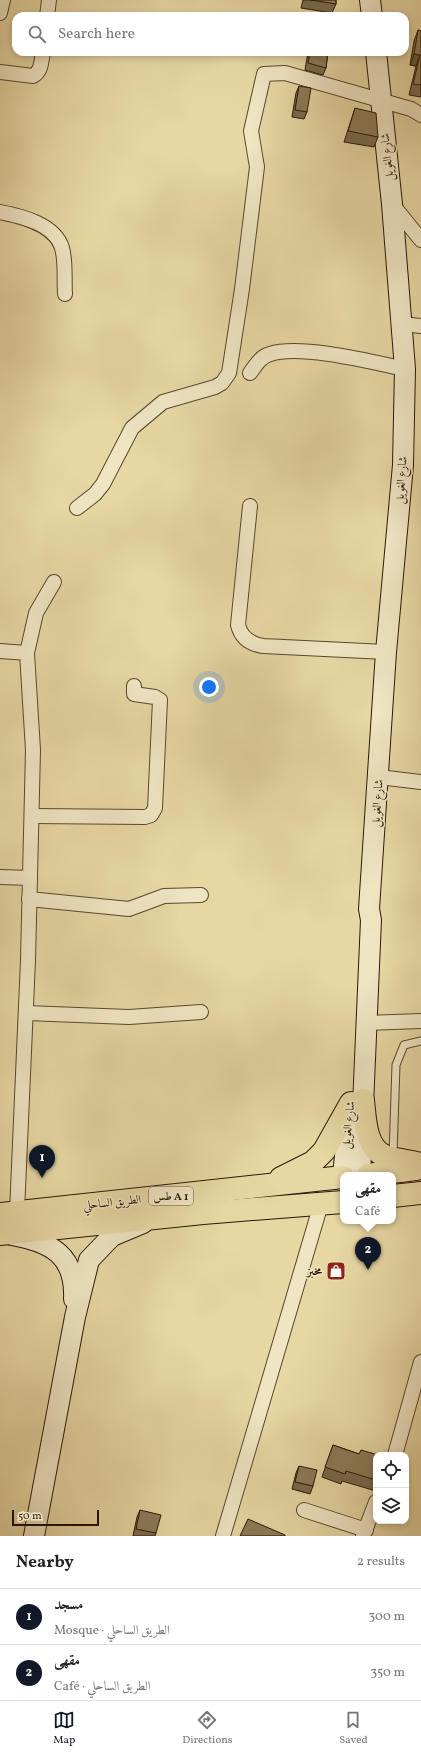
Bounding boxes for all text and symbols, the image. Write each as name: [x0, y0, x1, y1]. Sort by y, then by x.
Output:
search box: [12, 12, 409, 56]
icon: search: [26, 23, 48, 45]
text: Search here: [58, 24, 135, 45]
street label: شارع الغويل: [378, 132, 400, 182]
street label: شارع الغويل: [392, 455, 414, 505]
your location: [199, 677, 219, 697]
street label: شارع الغويل: [368, 778, 390, 828]
street label: شارع الغويل: [339, 1100, 361, 1150]
pin: 1: [29, 1145, 55, 1178]
popup: [340, 1172, 396, 1224]
text: مقهى: [355, 1179, 381, 1200]
road number: طس A 1: [149, 1187, 193, 1205]
street label: الطريق الساحلي: [82, 1192, 143, 1217]
text: Café: [355, 1203, 381, 1221]
pin: 2: [355, 1237, 381, 1270]
shop icon: مخبز: [325, 1260, 347, 1282]
place label: مخبز: [305, 1264, 323, 1280]
map controls: [373, 1452, 409, 1524]
button: locate: [373, 1452, 409, 1488]
button: layers: [373, 1488, 409, 1524]
scale bar: [12, 1508, 99, 1527]
text: 50 m: [18, 1509, 42, 1524]
text: Nearby: [16, 1551, 74, 1574]
text: 2 results: [357, 1553, 405, 1571]
text: مسجد: [54, 1595, 83, 1616]
text: 1: [26, 1608, 32, 1626]
text: 300 m: [369, 1608, 405, 1626]
text: Mosque · الطريق الساحلي: [54, 1622, 170, 1640]
text: مقهى: [54, 1651, 80, 1672]
text: 2: [26, 1664, 32, 1682]
text: 350 m: [370, 1664, 405, 1682]
text: Café · الطريق الساحلي: [54, 1678, 151, 1696]
tab: Map: [53, 1709, 75, 1748]
tab: Directions: [182, 1709, 233, 1748]
tab: Saved: [339, 1709, 368, 1748]

